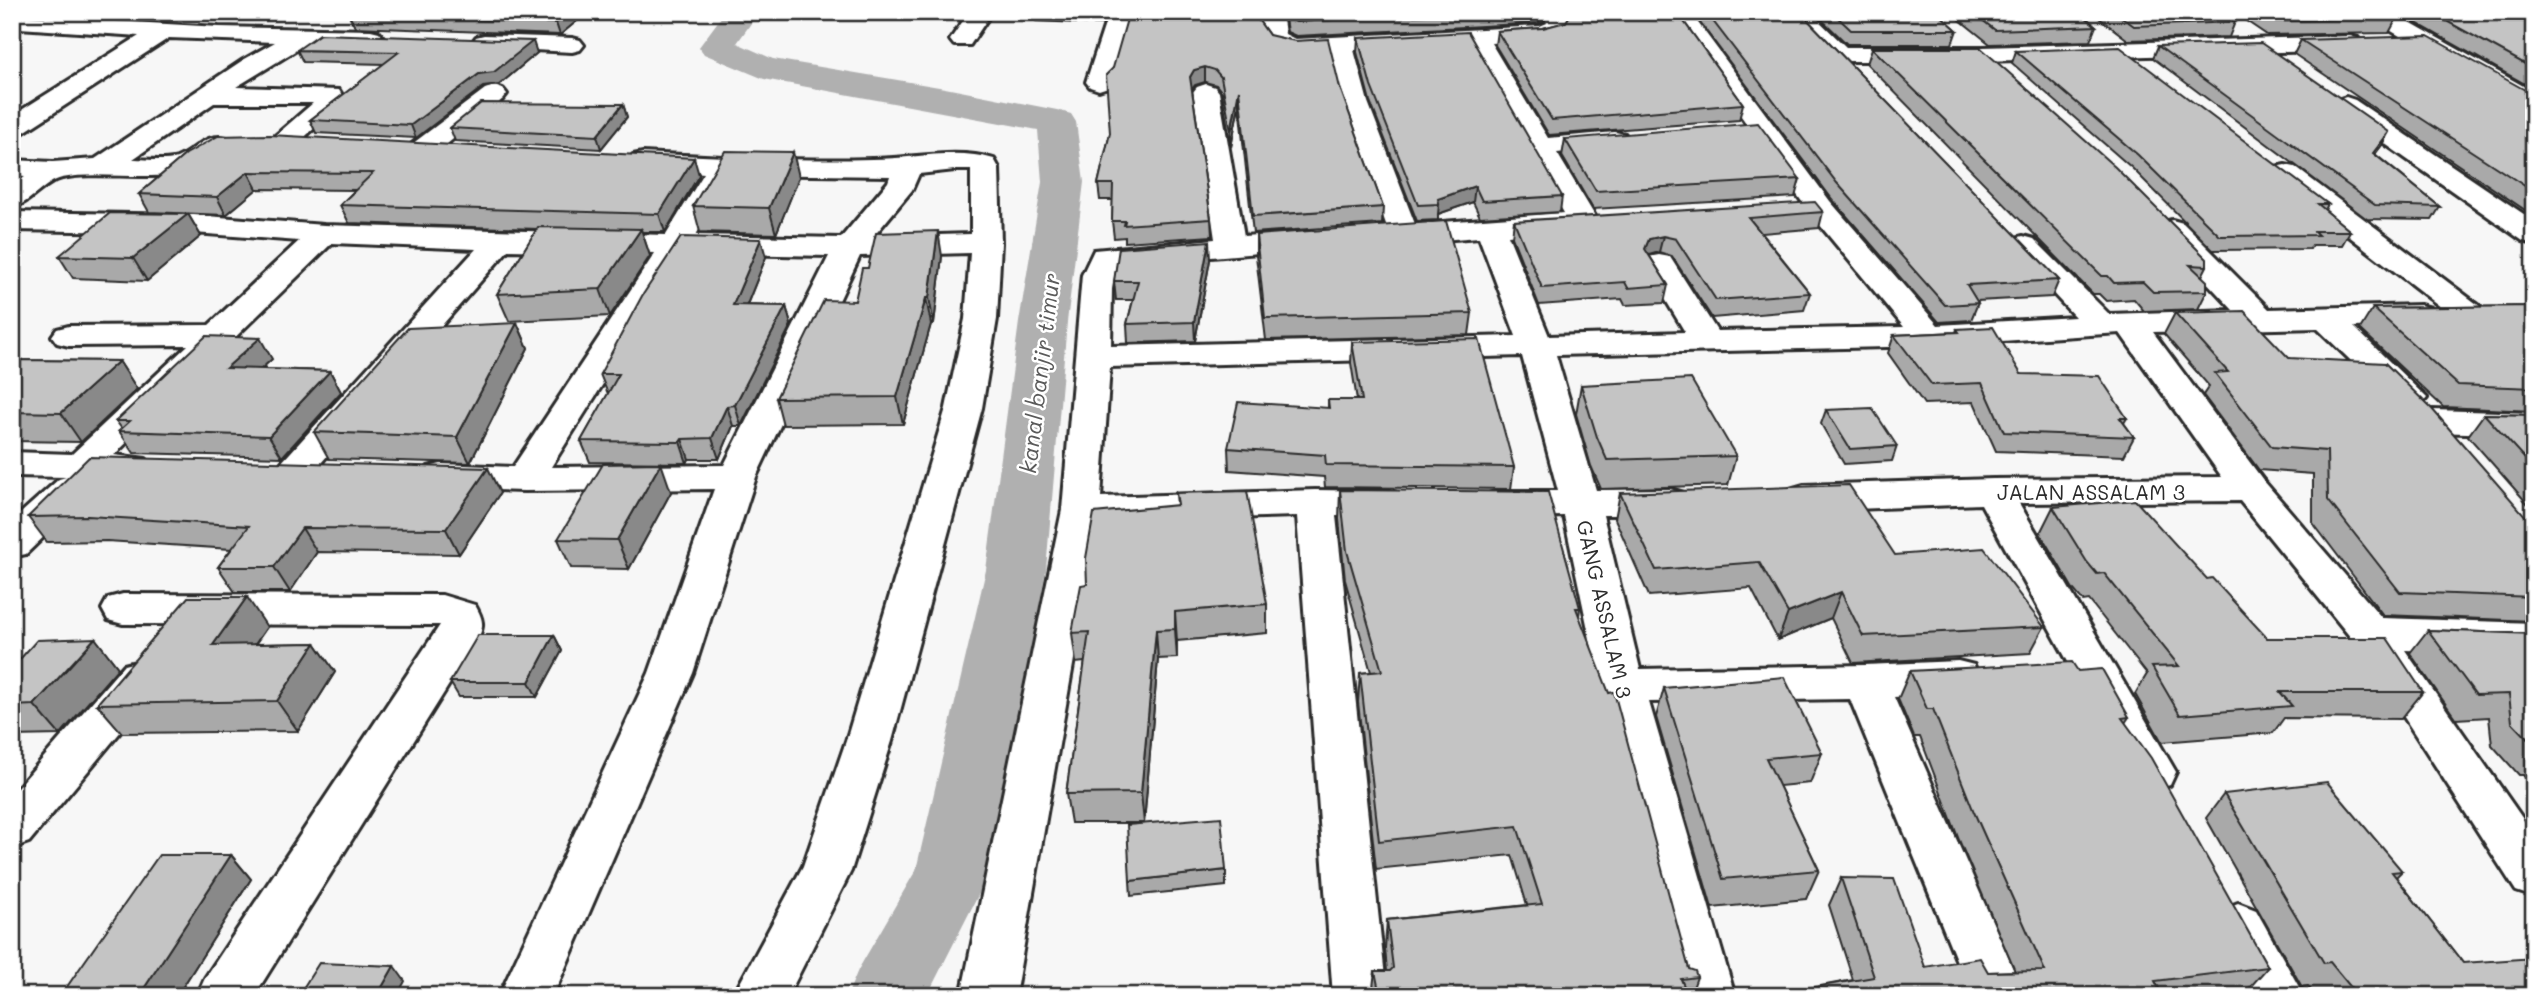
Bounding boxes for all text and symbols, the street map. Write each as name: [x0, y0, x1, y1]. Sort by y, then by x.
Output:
water label: kanal banjir timur: [1012, 271, 1066, 475]
street label: JALAN ASSALAM 3: [1997, 478, 2185, 505]
street label: GANG ASSALAM 3: [1571, 517, 1639, 701]

